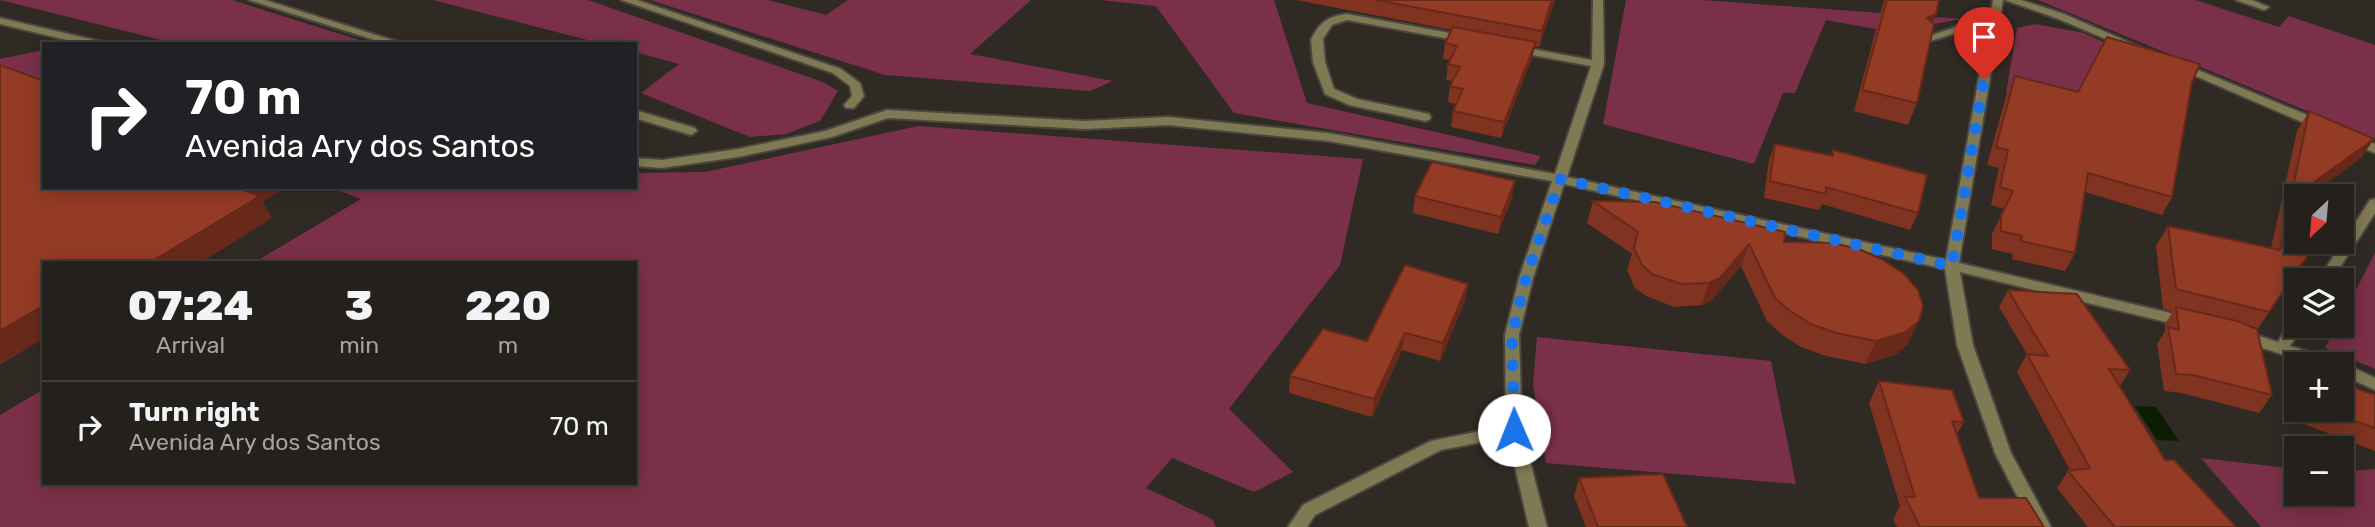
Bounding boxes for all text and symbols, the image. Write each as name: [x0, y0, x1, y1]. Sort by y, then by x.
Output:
pin: [1954, 7, 2014, 79]
icon: arrive: [1965, 18, 2003, 56]
text: 70 m: [185, 68, 302, 126]
icon: right: [70, 70, 161, 161]
text: Avenida Ary dos Santos: [185, 127, 535, 165]
north arrow: [2284, 184, 2354, 254]
map controls: [2284, 184, 2354, 506]
button: layers: [2284, 268, 2354, 338]
text: 07:24: [128, 281, 253, 331]
text: 3: [345, 281, 374, 331]
text: 220: [465, 281, 551, 331]
text: Arrival: [156, 331, 225, 359]
text: min: [339, 331, 379, 359]
text: m: [498, 331, 518, 359]
button: +: [2284, 352, 2354, 422]
position arrow: [1477, 393, 1551, 467]
text: Turn right: [129, 397, 259, 428]
icon: right: [70, 408, 108, 446]
text: 70 m: [550, 411, 609, 442]
text: Avenida Ary dos Santos: [129, 428, 381, 456]
button: −: [2284, 436, 2354, 506]

